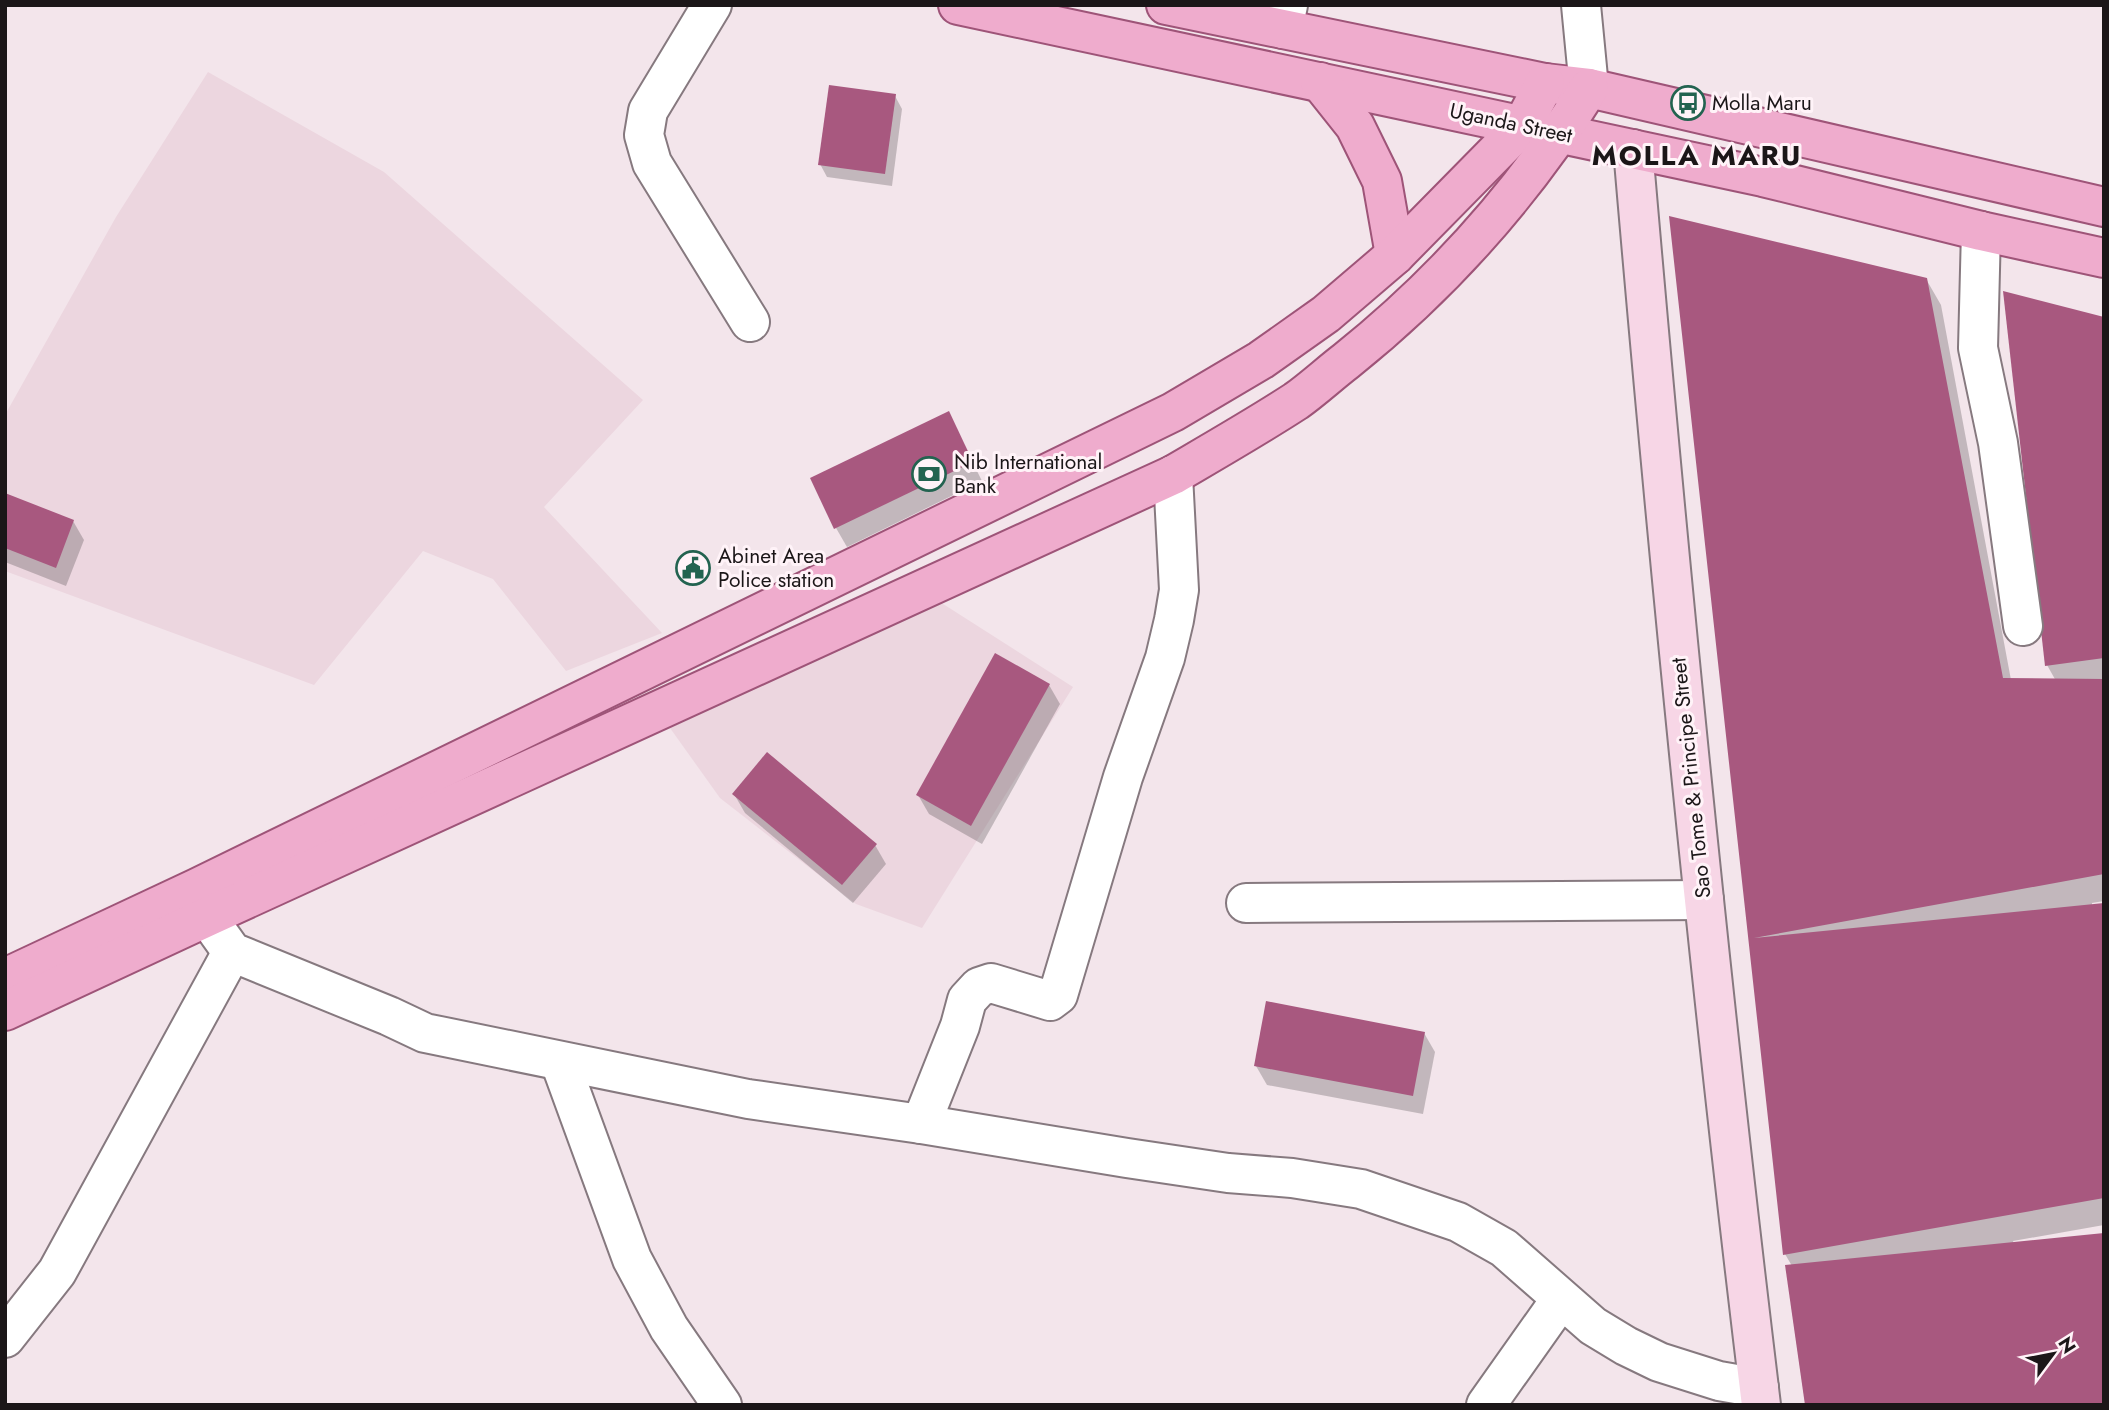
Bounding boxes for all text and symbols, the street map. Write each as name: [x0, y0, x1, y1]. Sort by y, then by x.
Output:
bus stop icon: Molla Maru: [1669, 84, 1707, 122]
place label: Molla Maru: [1712, 88, 1812, 118]
street label: Uganda Street: [1447, 95, 1575, 151]
district label: MOLLA MARU: [1592, 135, 1802, 176]
place label: Nib International Bank: [954, 447, 1102, 501]
bank icon: Nib International Bank: [910, 455, 948, 493]
place label: Abinet Area Police station: [718, 541, 834, 595]
public building icon: Abinet Area Police station: [674, 549, 712, 587]
street label: Sao Tome & Principe Street: [1663, 656, 1719, 900]
north arrow: [2018, 1319, 2088, 1389]
text: N: [2052, 1332, 2082, 1359]

